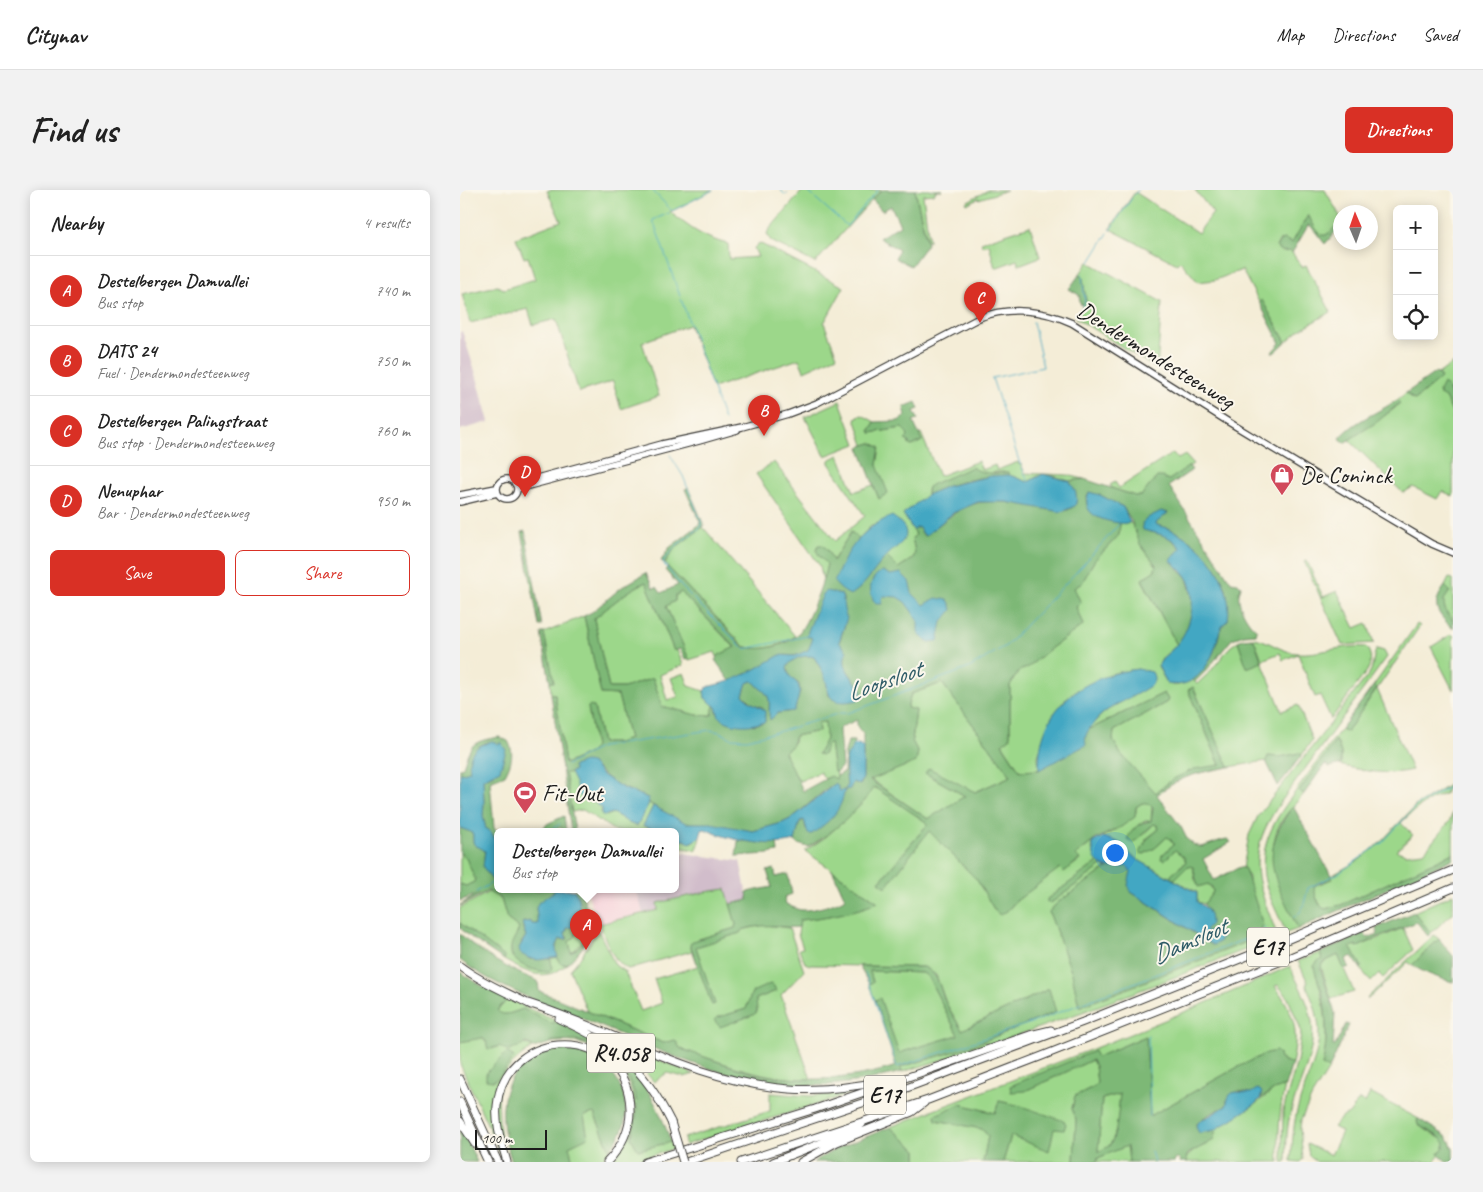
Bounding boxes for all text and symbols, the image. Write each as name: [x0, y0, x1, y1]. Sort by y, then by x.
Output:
text: Citynav: [25, 20, 86, 50]
text: Map: [1277, 24, 1304, 46]
text: Directions: [1332, 24, 1395, 46]
text: Saved: [1423, 24, 1458, 46]
button: Directions: [1345, 107, 1453, 153]
text: Find us: [30, 108, 117, 153]
north arrow: [1333, 205, 1378, 250]
map controls: [1393, 205, 1438, 340]
button: +: [1393, 205, 1438, 250]
text: Nearby: [50, 210, 103, 236]
text: 4 results: [363, 213, 410, 233]
button: −: [1393, 250, 1438, 295]
text: Destelbergen Damvallei: [97, 269, 247, 293]
text: A: [62, 281, 70, 301]
text: 740 m: [376, 281, 410, 301]
pin: C: [964, 282, 996, 323]
text: Bus stop: [97, 293, 143, 313]
street label: Dendermondesteenweg: [1072, 295, 1242, 417]
button: locate: [1393, 295, 1438, 340]
text: DATS 24: [97, 339, 157, 363]
text: B: [62, 351, 70, 371]
text: 750 m: [376, 351, 410, 371]
text: Fuel · Dendermondesteenweg: [97, 363, 249, 383]
pin: B: [748, 395, 780, 436]
text: Destelbergen Palingstraat: [97, 409, 266, 433]
text: C: [62, 421, 70, 441]
text: 760 m: [376, 421, 410, 441]
text: Bus stop · Dendermondesteenweg: [97, 433, 274, 453]
pin: D: [509, 456, 541, 497]
place label: De Coninck: [1300, 460, 1394, 490]
shop icon: De Coninck: [1269, 462, 1295, 496]
text: Nenuphar: [97, 479, 162, 503]
text: D: [61, 491, 71, 511]
text: 950 m: [376, 491, 410, 511]
text: Bar · Dendermondesteenweg: [97, 503, 249, 523]
button: Save: [50, 550, 225, 596]
button: Share: [235, 550, 410, 596]
water label: Loopsloot: [843, 652, 930, 709]
place label: Fit-Out: [542, 778, 604, 808]
sports icon: Fit-Out: [512, 780, 538, 814]
popup: [494, 828, 679, 893]
text: Destelbergen Damvallei: [511, 839, 662, 863]
your location: [1102, 840, 1128, 866]
text: Bus stop: [511, 863, 557, 883]
pin: A: [570, 909, 602, 950]
water label: Damsloot: [1147, 909, 1236, 971]
road number: E17: [1247, 928, 1289, 966]
road number: R4.058: [587, 1034, 655, 1072]
road number: E17: [864, 1076, 906, 1114]
scale bar: [475, 1127, 548, 1150]
text: 100 m: [482, 1130, 512, 1147]

